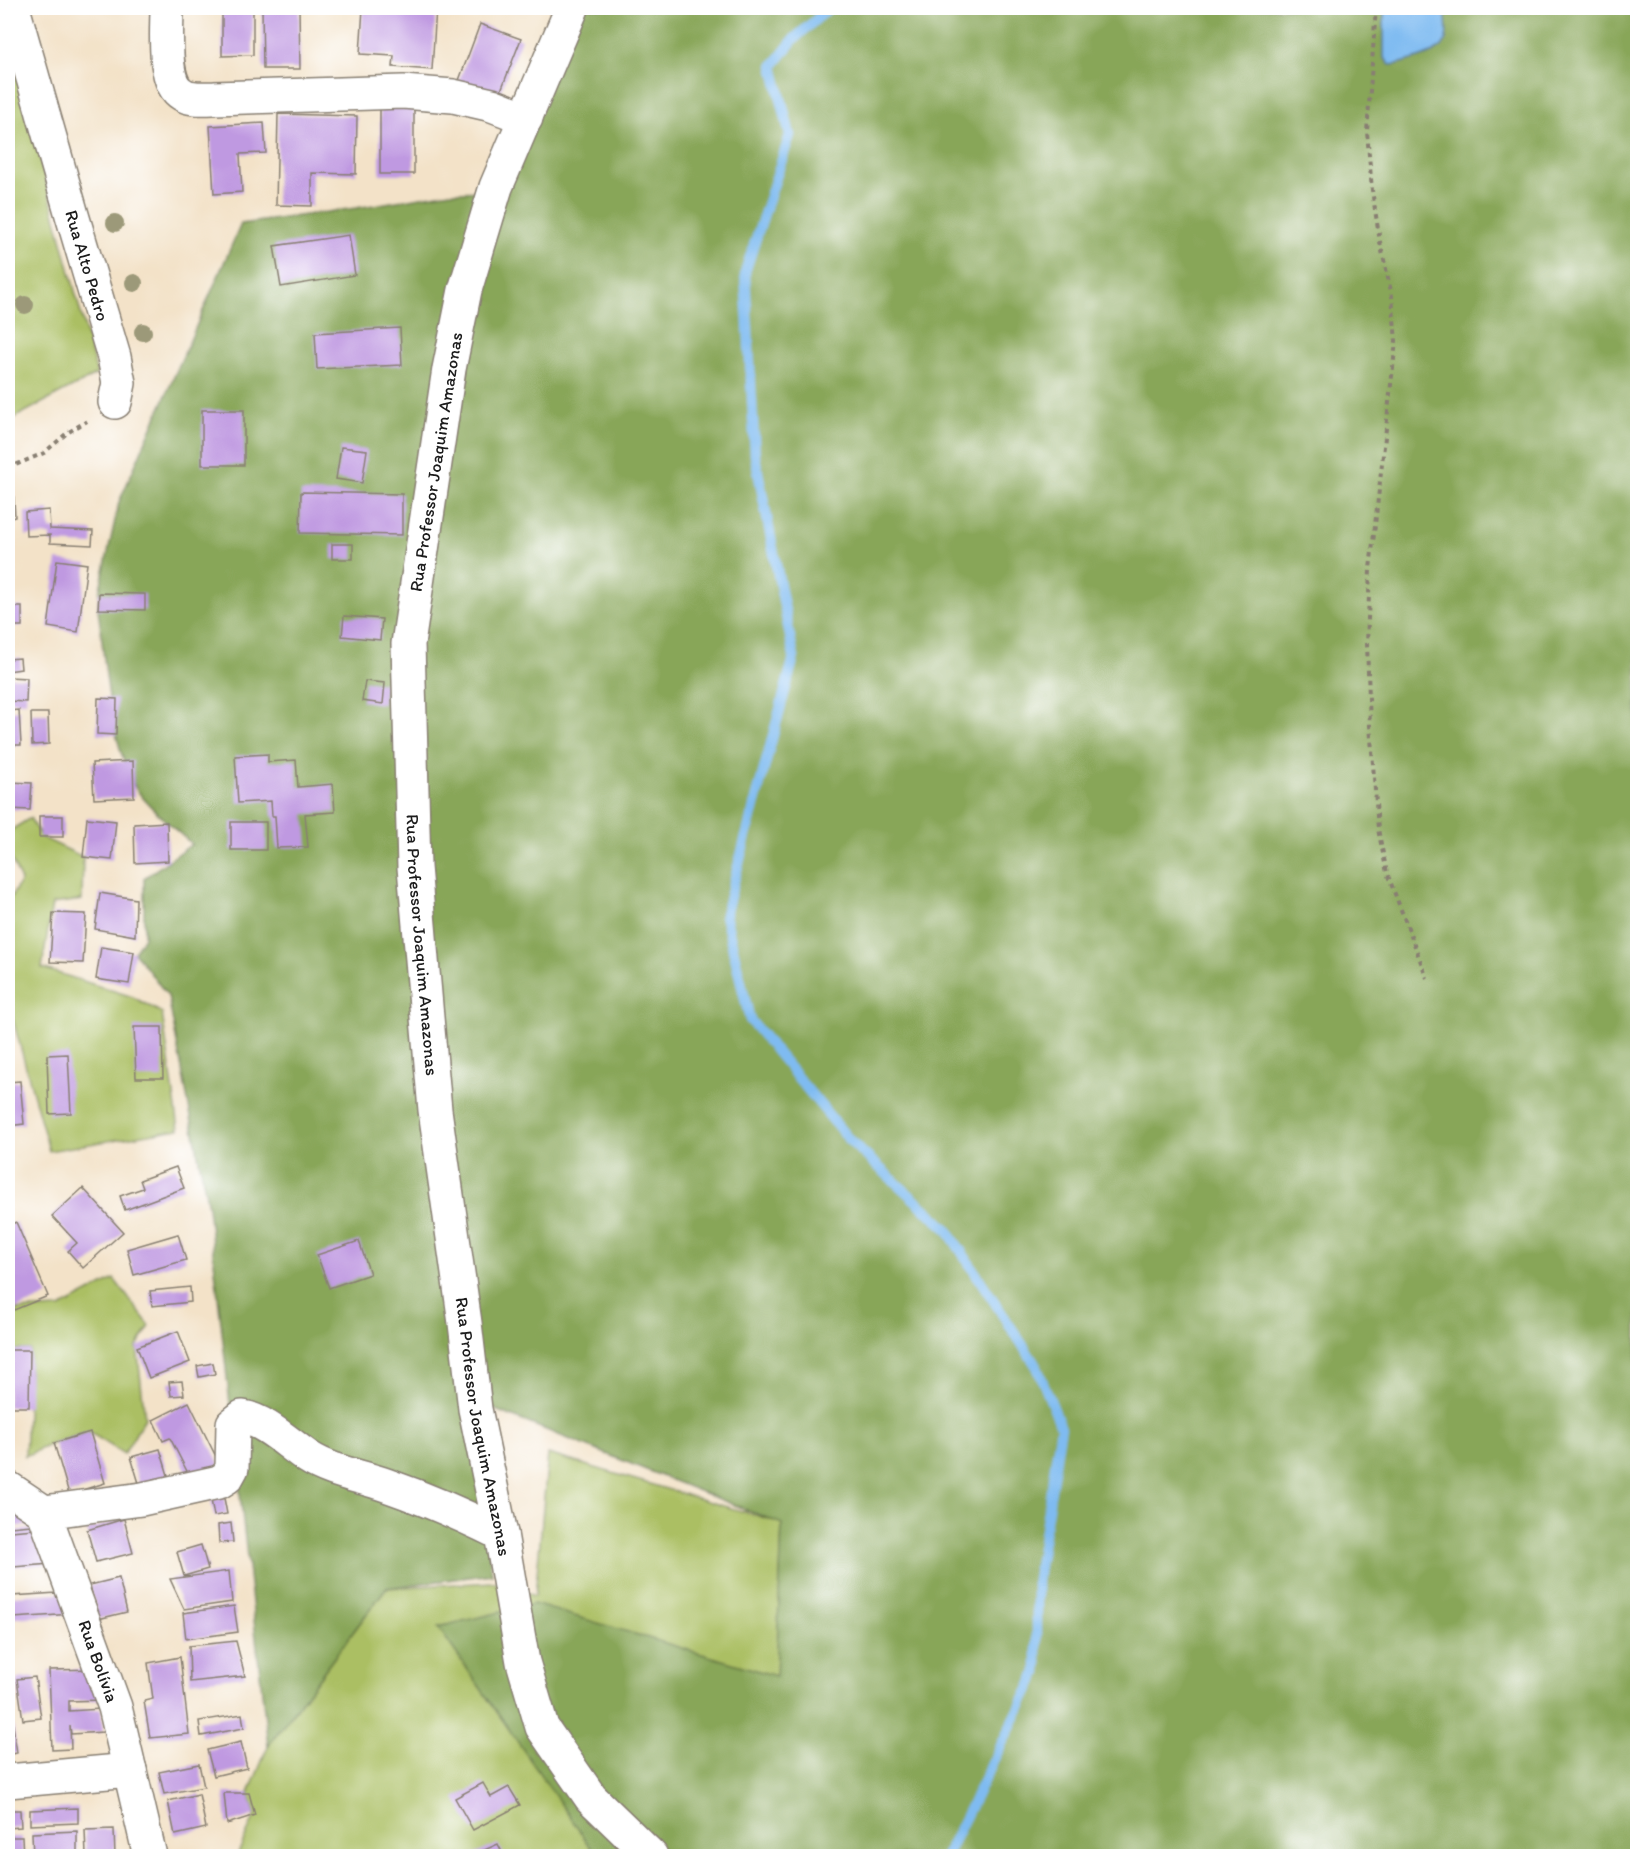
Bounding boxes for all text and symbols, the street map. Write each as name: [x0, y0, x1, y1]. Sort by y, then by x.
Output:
street label: Rua Alto Pedro: [60, 207, 114, 324]
street label: Rua Professor Joaquim Amazonas: [405, 331, 467, 593]
street label: Rua Professor Joaquim Amazonas: [402, 814, 443, 1077]
street label: Rua Professor Joaquim Amazonas: [450, 1296, 516, 1558]
street label: Rua Bolívia: [73, 1617, 123, 1705]

